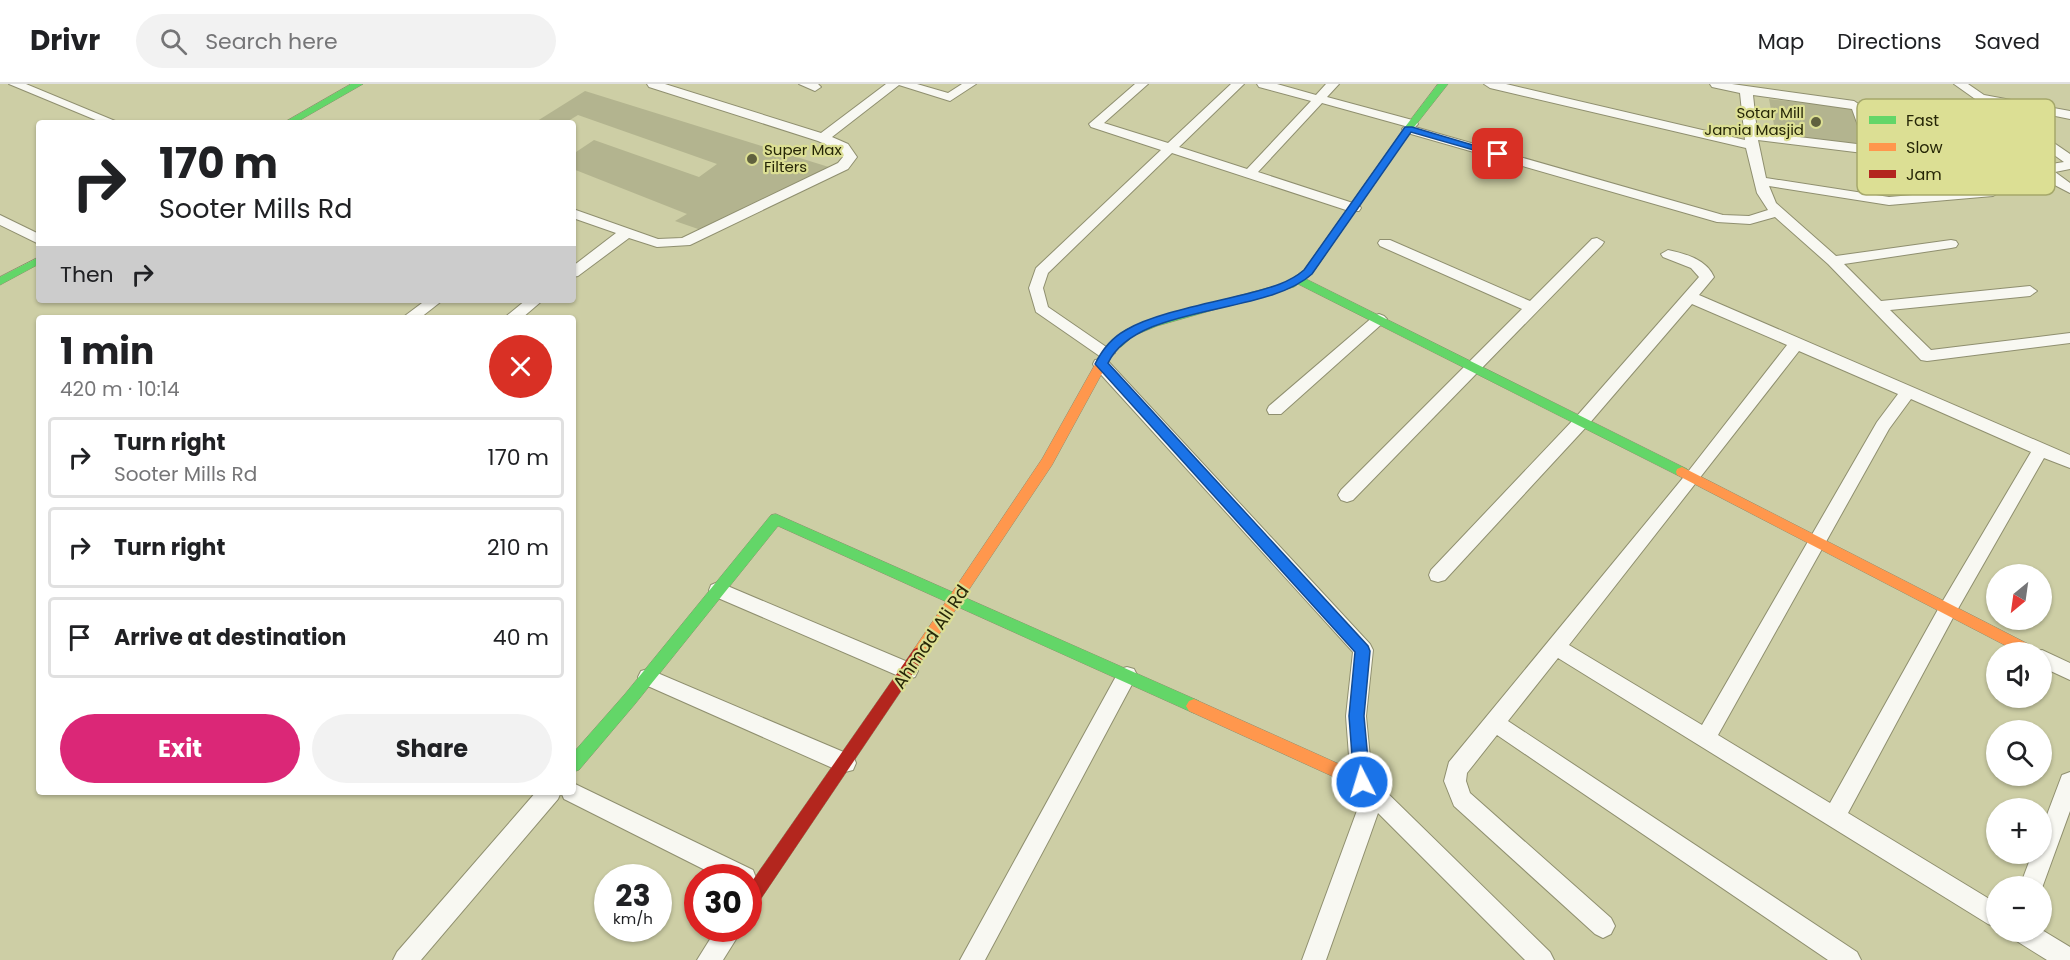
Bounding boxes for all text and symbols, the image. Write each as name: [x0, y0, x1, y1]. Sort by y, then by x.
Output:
search box: [136, 14, 556, 68]
text: Drivr: [30, 21, 100, 60]
icon: search: [157, 25, 190, 58]
text: Search here: [205, 26, 338, 57]
text: Map: [1758, 27, 1804, 56]
text: Directions: [1837, 27, 1941, 56]
text: Saved: [1974, 27, 2040, 56]
legend: [1857, 99, 2055, 195]
place label: Sotar Mill Jamia Masjid: [1704, 102, 1804, 140]
text: Fast: [1906, 109, 1939, 132]
marker: Sotar Mill Jamia Masjid: [1809, 115, 1823, 129]
pin: [1472, 128, 1523, 179]
text: 170 m: [159, 134, 278, 193]
text: Slow: [1906, 136, 1943, 159]
icon: arrive: [1481, 137, 1514, 170]
place label: Super Max Filters: [764, 139, 842, 177]
icon: right: [60, 144, 138, 222]
marker: Super Max Filters: [745, 152, 759, 166]
text: Jam: [1906, 163, 1942, 186]
text: Sooter Mills Rd: [159, 190, 352, 227]
icon: right: [126, 258, 159, 291]
text: Then: [60, 259, 114, 290]
text: 1 min: [60, 326, 154, 377]
button: close: [489, 335, 552, 398]
text: 420 m · 10:14: [60, 375, 180, 403]
text: Turn right: [114, 427, 225, 458]
icon: right: [63, 441, 96, 474]
text: 170 m: [488, 442, 549, 473]
text: Sooter Mills Rd: [114, 460, 257, 488]
icon: right: [63, 531, 96, 564]
text: Turn right: [114, 532, 225, 563]
text: 210 m: [487, 532, 549, 563]
north arrow: [1986, 564, 2052, 630]
map controls: [1986, 564, 2052, 942]
street label: Ahmad Ali Rd: [887, 580, 975, 694]
icon: arrive: [63, 621, 96, 654]
text: Arrive at destination: [114, 622, 346, 653]
text: 40 m: [493, 622, 549, 653]
button: sound: [1986, 642, 2052, 708]
button: Exit: [60, 714, 300, 783]
button: Share: [312, 714, 552, 783]
button: search: [1986, 720, 2052, 786]
position arrow: [1330, 750, 1394, 814]
button: +: [1986, 798, 2052, 864]
speed limit sign: 30: [684, 864, 762, 942]
text: 23: [615, 874, 651, 917]
button: −: [1986, 876, 2052, 942]
text: km/h: [613, 908, 653, 929]

